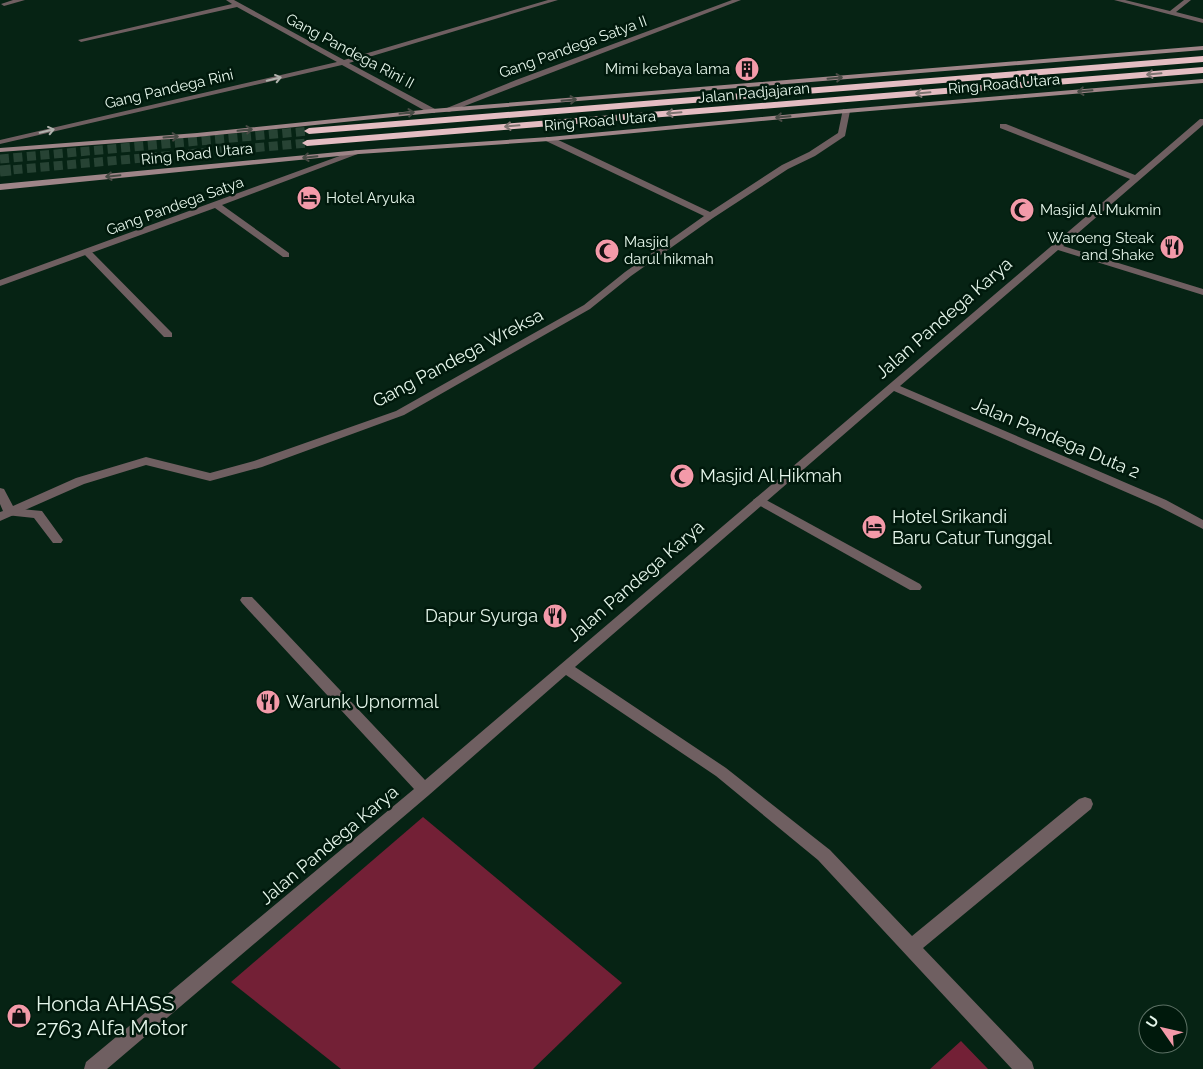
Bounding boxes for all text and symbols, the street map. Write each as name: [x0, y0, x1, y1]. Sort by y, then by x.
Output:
street label: Gang Pandega Rini II: [283, 10, 417, 92]
street label: Gang Pandega Satya II: [497, 12, 649, 82]
building icon: Mimi kebaya lama: [734, 56, 760, 82]
place label: Mimi kebaya lama: [605, 60, 730, 78]
street label: Gang Pandega Rini: [103, 65, 235, 113]
one-way arrow: [1147, 69, 1163, 78]
street label: Ring Road Utara: [947, 70, 1061, 98]
one-way arrow: [827, 73, 843, 83]
one-way arrow: [265, 74, 281, 83]
street label: Jalan Padjajaran: [697, 79, 811, 107]
one-way arrow: [1077, 86, 1093, 96]
one-way arrow: [915, 88, 931, 97]
one-way arrow: [560, 95, 576, 104]
street label: Ring Road Utara: [543, 107, 657, 135]
one-way arrow: [399, 108, 415, 118]
one-way arrow: [666, 108, 682, 118]
one-way arrow: [776, 112, 792, 122]
one-way arrow: [504, 122, 520, 131]
one-way arrow: [237, 125, 253, 135]
one-way arrow: [39, 126, 55, 135]
one-way arrow: [162, 132, 178, 142]
street label: Ring Road Utara: [140, 139, 254, 169]
one-way arrow: [302, 152, 318, 162]
one-way arrow: [106, 171, 122, 181]
street label: Gang Pandega Satya: [104, 173, 246, 239]
hotel icon: Hotel Aryuka: [296, 185, 322, 211]
place label: Hotel Aryuka: [326, 189, 415, 207]
mosque icon: Masjid Al Mukmin: [1009, 197, 1035, 223]
place label: Masjid Al Mukmin: [1040, 201, 1161, 219]
place label: Waroeng Steak and Shake: [1048, 229, 1154, 264]
place label: Masjid darul hikmah: [624, 233, 714, 268]
restaurant icon: Waroeng Steak and Shake: [1159, 234, 1185, 260]
mosque icon: Masjid darul hikmah: [594, 238, 620, 264]
street label: Jalan Pandega Karya: [871, 253, 1016, 383]
street label: Gang Pandega Wreksa: [369, 304, 546, 411]
street label: Jalan Pandega Duta 2: [969, 393, 1143, 482]
mosque icon: Masjid Al Hikmah: [669, 463, 695, 489]
place label: Masjid Al Hikmah: [700, 465, 842, 486]
place label: Hotel Srikandi Baru Catur Tunggal: [892, 506, 1052, 548]
hotel icon: Hotel Srikandi Baru Catur Tunggal: [861, 514, 887, 540]
street label: Jalan Pandega Karya: [563, 516, 708, 646]
restaurant icon: Dapur Syurga: [542, 603, 568, 629]
place label: Dapur Syurga: [425, 605, 538, 626]
restaurant icon: Warunk Upnormal: [255, 689, 281, 715]
place label: Warunk Upnormal: [286, 691, 439, 712]
street label: Jalan Pandega Karya: [255, 781, 402, 909]
place label: Honda AHASS 2763 Alfa Motor: [36, 991, 188, 1040]
shop icon: Honda AHASS 2763 Alfa Motor: [6, 1003, 32, 1029]
north arrow: [1138, 1004, 1188, 1054]
text: U: [1143, 1013, 1162, 1031]

